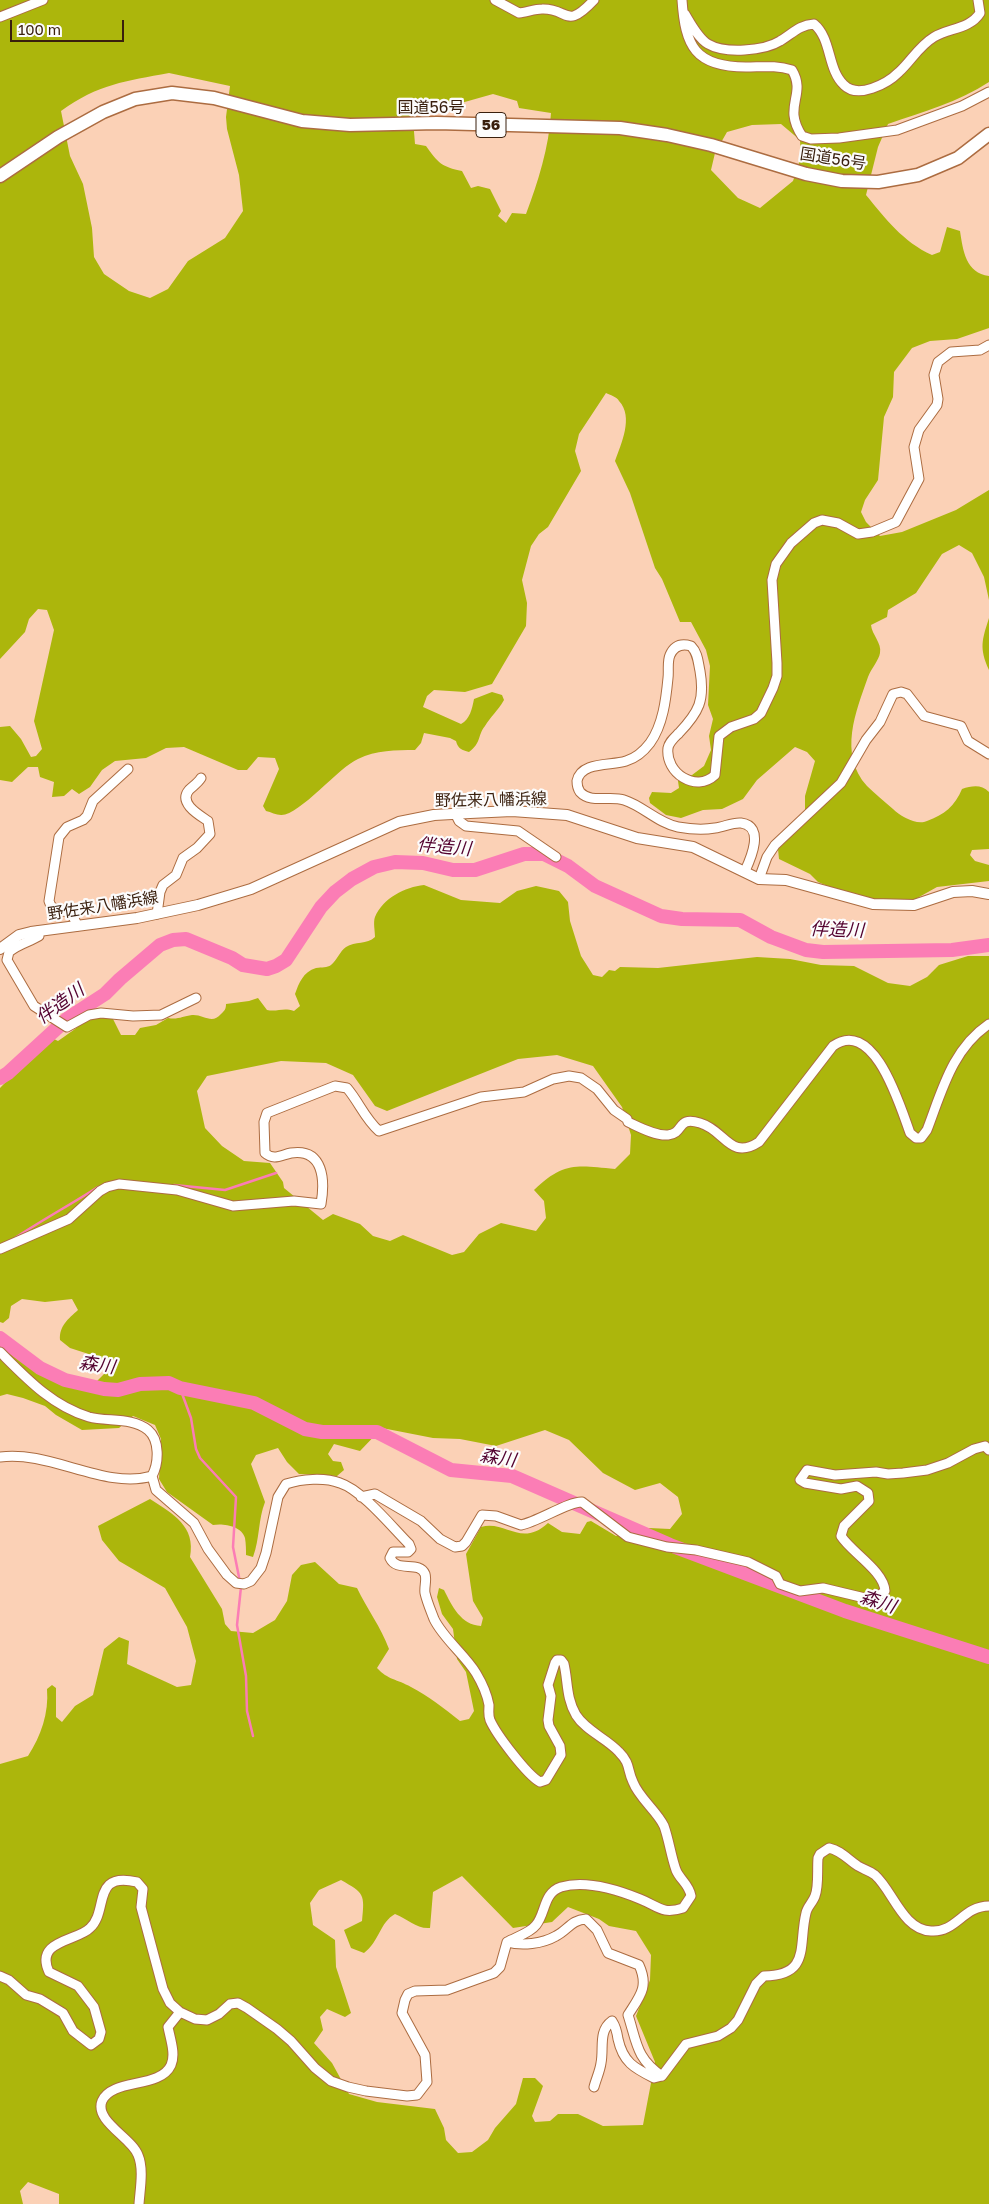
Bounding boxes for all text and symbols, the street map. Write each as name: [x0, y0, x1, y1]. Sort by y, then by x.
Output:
scale bar: [12, 10, 126, 42]
text: 100 m: [18, 20, 61, 38]
street label: 国道56号: [398, 98, 464, 118]
road number: 56: [476, 112, 506, 138]
street label: 国道56号: [798, 144, 868, 174]
street label: 野佐来八幡浜線: [435, 789, 547, 811]
water label: 伴造川: [416, 834, 472, 860]
street label: 野佐来八幡浜線: [46, 888, 160, 924]
water label: 伴造川: [810, 918, 864, 942]
water label: 伴造川: [32, 979, 88, 1029]
water label: 森川: [78, 1352, 116, 1378]
water label: 森川: [479, 1445, 517, 1471]
water label: 森川: [858, 1586, 898, 1618]

